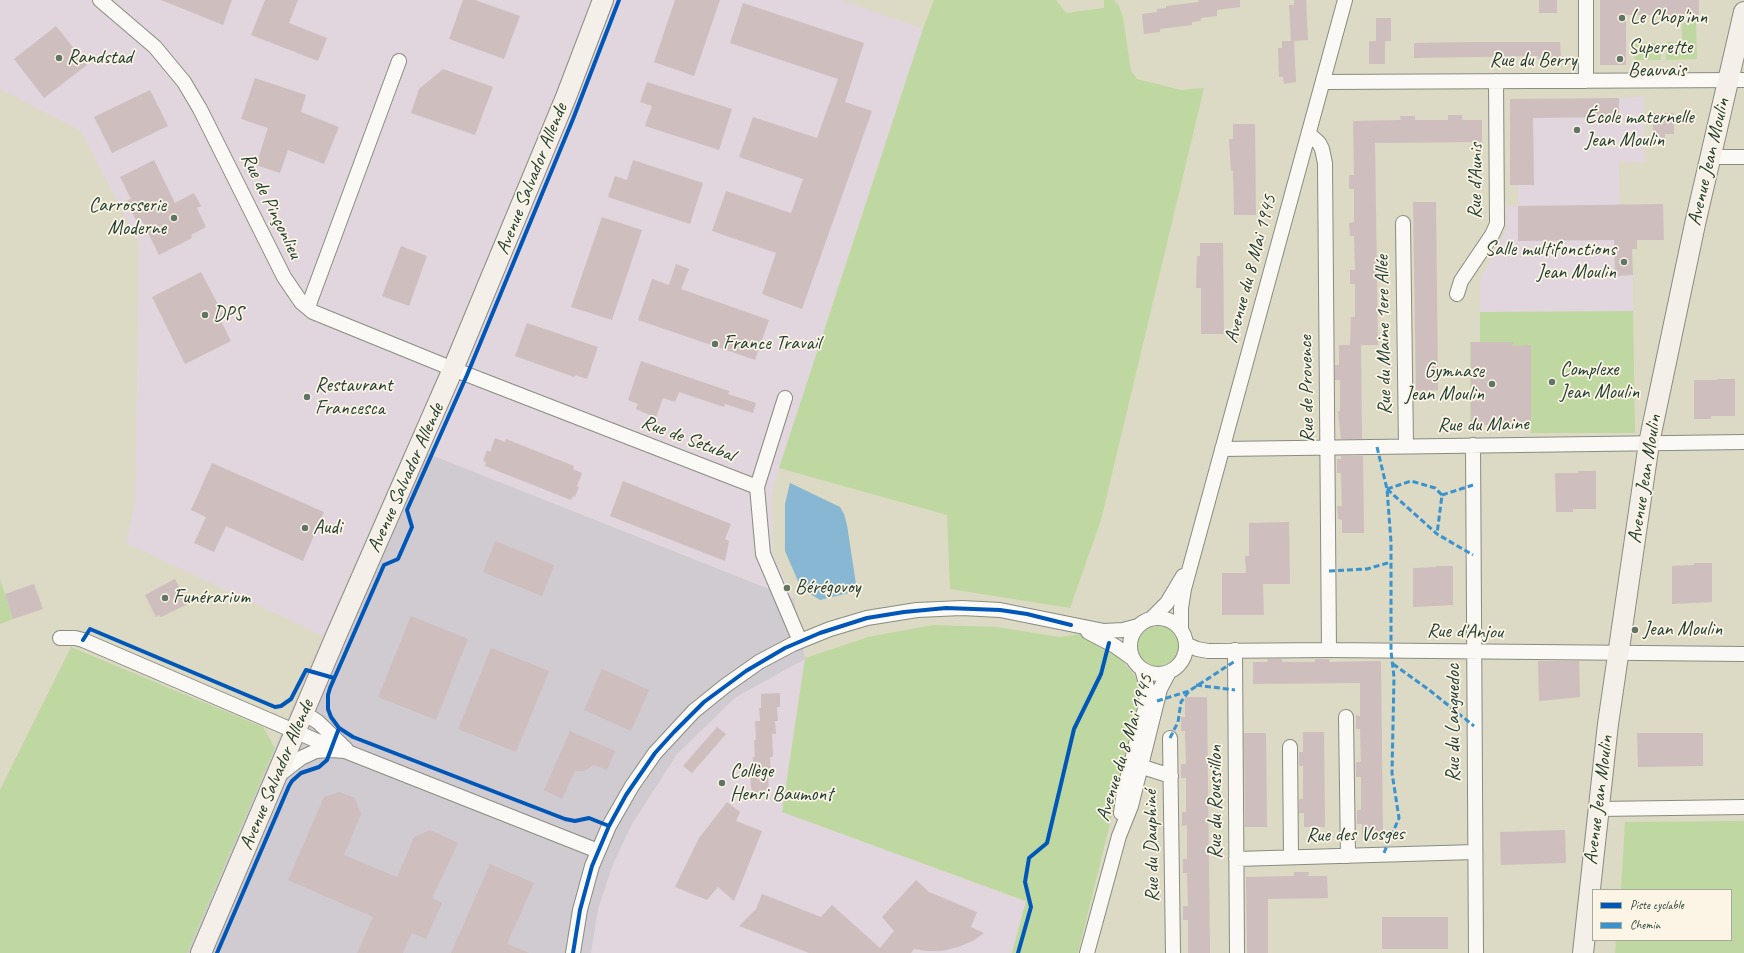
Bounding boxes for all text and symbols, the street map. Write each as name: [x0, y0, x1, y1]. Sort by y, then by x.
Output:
place label: Le Chop'inn: [1630, 6, 1707, 30]
marker: Le Chop'inn: [1617, 13, 1627, 23]
place label: Superette Beauvais: [1628, 36, 1692, 83]
place label: Randstad: [67, 46, 132, 70]
street label: Rue du Berry: [1490, 49, 1576, 73]
marker: Randstad: [54, 53, 64, 63]
marker: Superette Beauvais: [1615, 54, 1625, 64]
street label: Avenue Jean Moulin: [1683, 96, 1735, 228]
street label: Avenue Salvador Allende: [491, 100, 573, 258]
place label: École maternelle Jean Moulin: [1585, 106, 1694, 153]
marker: École maternelle Jean Moulin: [1572, 125, 1582, 135]
street label: Rue d’Aunis: [1463, 143, 1489, 219]
street label: Rue de Pinçonlieu: [235, 149, 307, 263]
street label: Avenue du 8 Mai 1945: [1220, 192, 1282, 346]
place label: Carrosserie Moderne: [89, 194, 166, 241]
marker: Carrosserie Moderne: [169, 213, 179, 223]
place label: Salle multifonctions Jean Moulin: [1485, 238, 1616, 285]
street label: Rue du Maine 1ere Allée: [1371, 255, 1397, 415]
marker: Salle multifonctions Jean Moulin: [1619, 257, 1629, 267]
place label: DPS: [213, 303, 243, 327]
marker: DPS: [200, 310, 210, 320]
place label: France Travail: [723, 332, 821, 356]
street label: Rue de Provence: [1294, 335, 1320, 443]
marker: France Travail: [710, 339, 720, 349]
place label: Complexe Jean Moulin: [1560, 358, 1639, 405]
place label: Gymnase Jean Moulin: [1405, 360, 1484, 407]
place label: Restaurant Francesca: [315, 374, 392, 421]
marker: Complexe Jean Moulin: [1547, 377, 1557, 387]
marker: Gymnase Jean Moulin: [1487, 379, 1497, 389]
marker: Restaurant Francesca: [302, 392, 312, 402]
street label: Avenue Salvador Allende: [362, 400, 450, 556]
street label: Rue de Setubal: [638, 410, 738, 468]
street label: Rue du Maine: [1437, 412, 1529, 438]
street label: Avenue Jean Moulin: [1623, 413, 1667, 545]
place label: Audi: [313, 516, 342, 540]
marker: Audi: [300, 523, 310, 533]
place label: Bérégovoy: [795, 576, 860, 600]
marker: Bérégovoy: [782, 583, 792, 593]
place label: Funérarium: [173, 586, 250, 610]
marker: Funérarium: [160, 593, 170, 603]
place label: Jean Moulin: [1643, 618, 1722, 642]
street label: Rue d'Anjou: [1427, 619, 1503, 645]
marker: Jean Moulin: [1630, 625, 1640, 635]
street label: Rue du Languedoc: [1442, 664, 1466, 782]
street label: Avenue du 8 Mai 1945: [1091, 672, 1159, 824]
street label: Avenue Salvador Allende: [235, 696, 319, 854]
street label: Avenue Jean Moulin: [1579, 734, 1619, 866]
street label: Rue du Roussillon: [1204, 745, 1228, 859]
place label: Collège Henri Baumont: [730, 760, 833, 807]
marker: Collège Henri Baumont: [717, 778, 727, 788]
street label: Rue du Dauphiné: [1139, 790, 1165, 902]
street label: Rue des Vosges: [1306, 822, 1404, 848]
legend: [1592, 889, 1732, 941]
text: Piste cyclable: [1630, 897, 1684, 913]
text: Chemin: [1630, 917, 1660, 933]

